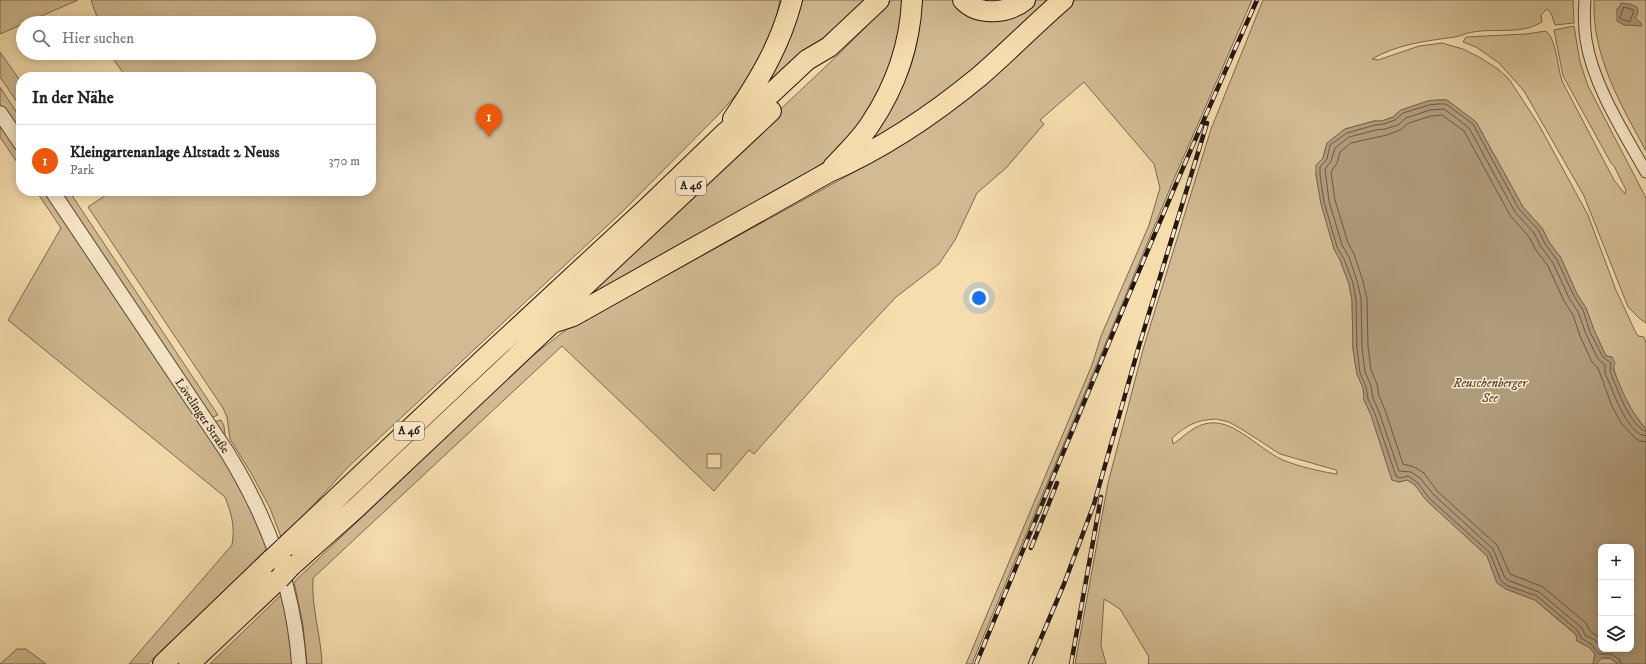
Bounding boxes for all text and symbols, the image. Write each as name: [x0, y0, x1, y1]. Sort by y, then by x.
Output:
search box: [16, 16, 376, 60]
icon: search: [30, 27, 52, 49]
text: Hier suchen: [62, 29, 134, 48]
text: In der Nähe: [32, 87, 114, 109]
pin: 1: [476, 104, 502, 137]
text: Kleingartenanlage Altstadt 2 Neuss: [70, 143, 279, 162]
text: 1: [43, 153, 47, 169]
text: 370 m: [329, 153, 360, 169]
text: Park: [70, 162, 94, 178]
road number: A 46: [676, 177, 706, 195]
your location: [969, 288, 989, 308]
water label: Reuschenberger See: [1452, 375, 1528, 406]
street label: Lövelinger Straße: [171, 376, 233, 456]
road number: A 46: [394, 422, 424, 440]
map controls: [1598, 544, 1634, 652]
button: +: [1598, 544, 1634, 580]
button: −: [1598, 580, 1634, 616]
button: layers: [1598, 616, 1634, 652]

